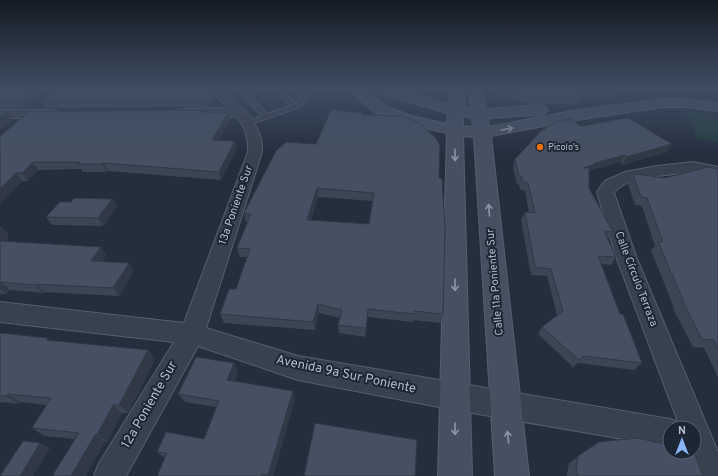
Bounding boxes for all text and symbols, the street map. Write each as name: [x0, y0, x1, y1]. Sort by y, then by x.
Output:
one-way arrow: [500, 124, 513, 132]
marker: Picolo's: [535, 142, 545, 152]
place label: Picolo's: [548, 142, 579, 153]
one-way arrow: [451, 148, 459, 161]
street label: 13a Poniente Sur: [216, 163, 256, 247]
one-way arrow: [485, 204, 492, 217]
street label: Calle 11a Poniente Sur: [483, 227, 507, 336]
street label: Calle Círculo Terraza: [611, 229, 661, 329]
one-way arrow: [451, 278, 459, 291]
street label: Avenida 9a Sur Poniente: [275, 352, 417, 398]
street label: 12a Poniente Sur: [119, 359, 181, 451]
north arrow: [662, 420, 702, 460]
one-way arrow: [451, 422, 459, 435]
text: N: [678, 424, 686, 438]
one-way arrow: [504, 431, 512, 444]

